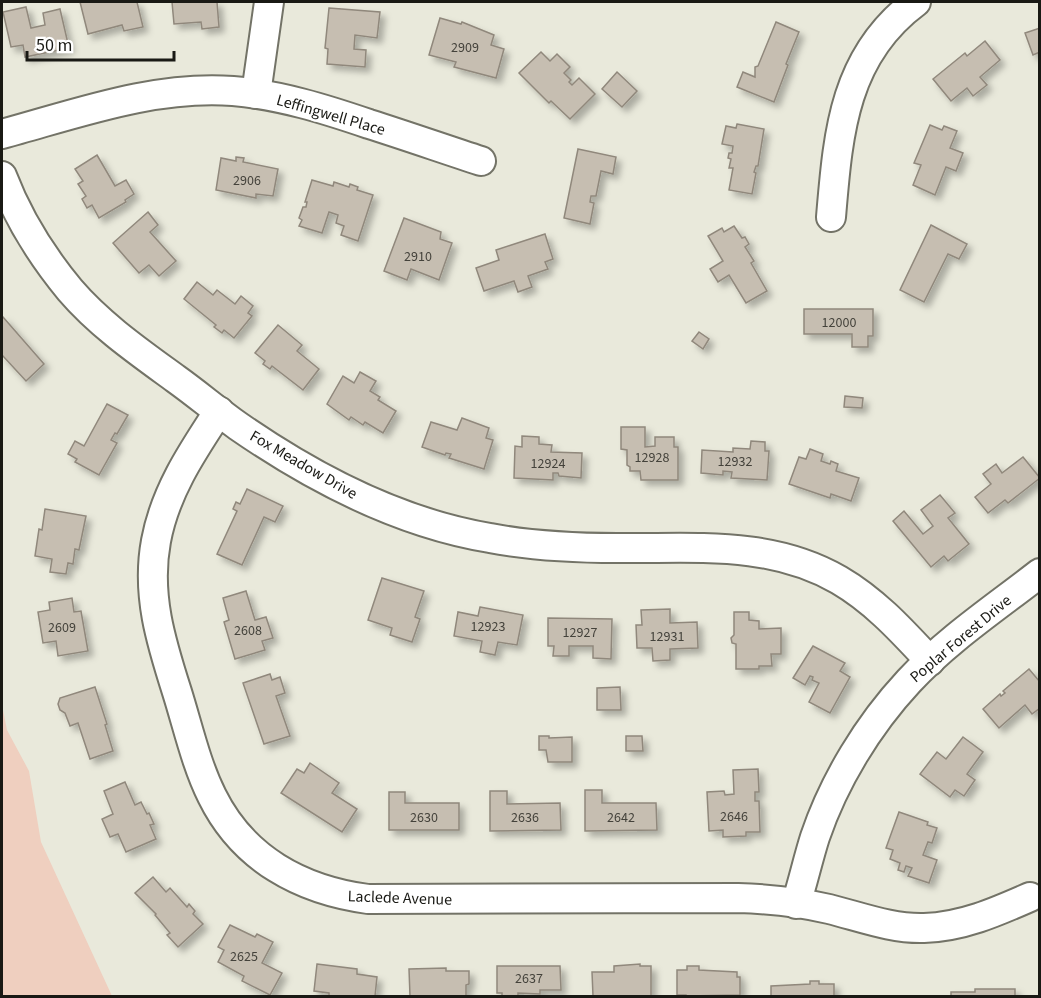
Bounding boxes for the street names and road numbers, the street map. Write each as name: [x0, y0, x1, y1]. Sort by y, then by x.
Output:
street label: Leffingwell Place: [274, 89, 388, 141]
street label: Fox Meadow Drive: [246, 425, 361, 505]
street label: Poplar Forest Drive: [905, 590, 1016, 688]
street label: Laclede Avenue: [347, 885, 453, 911]

